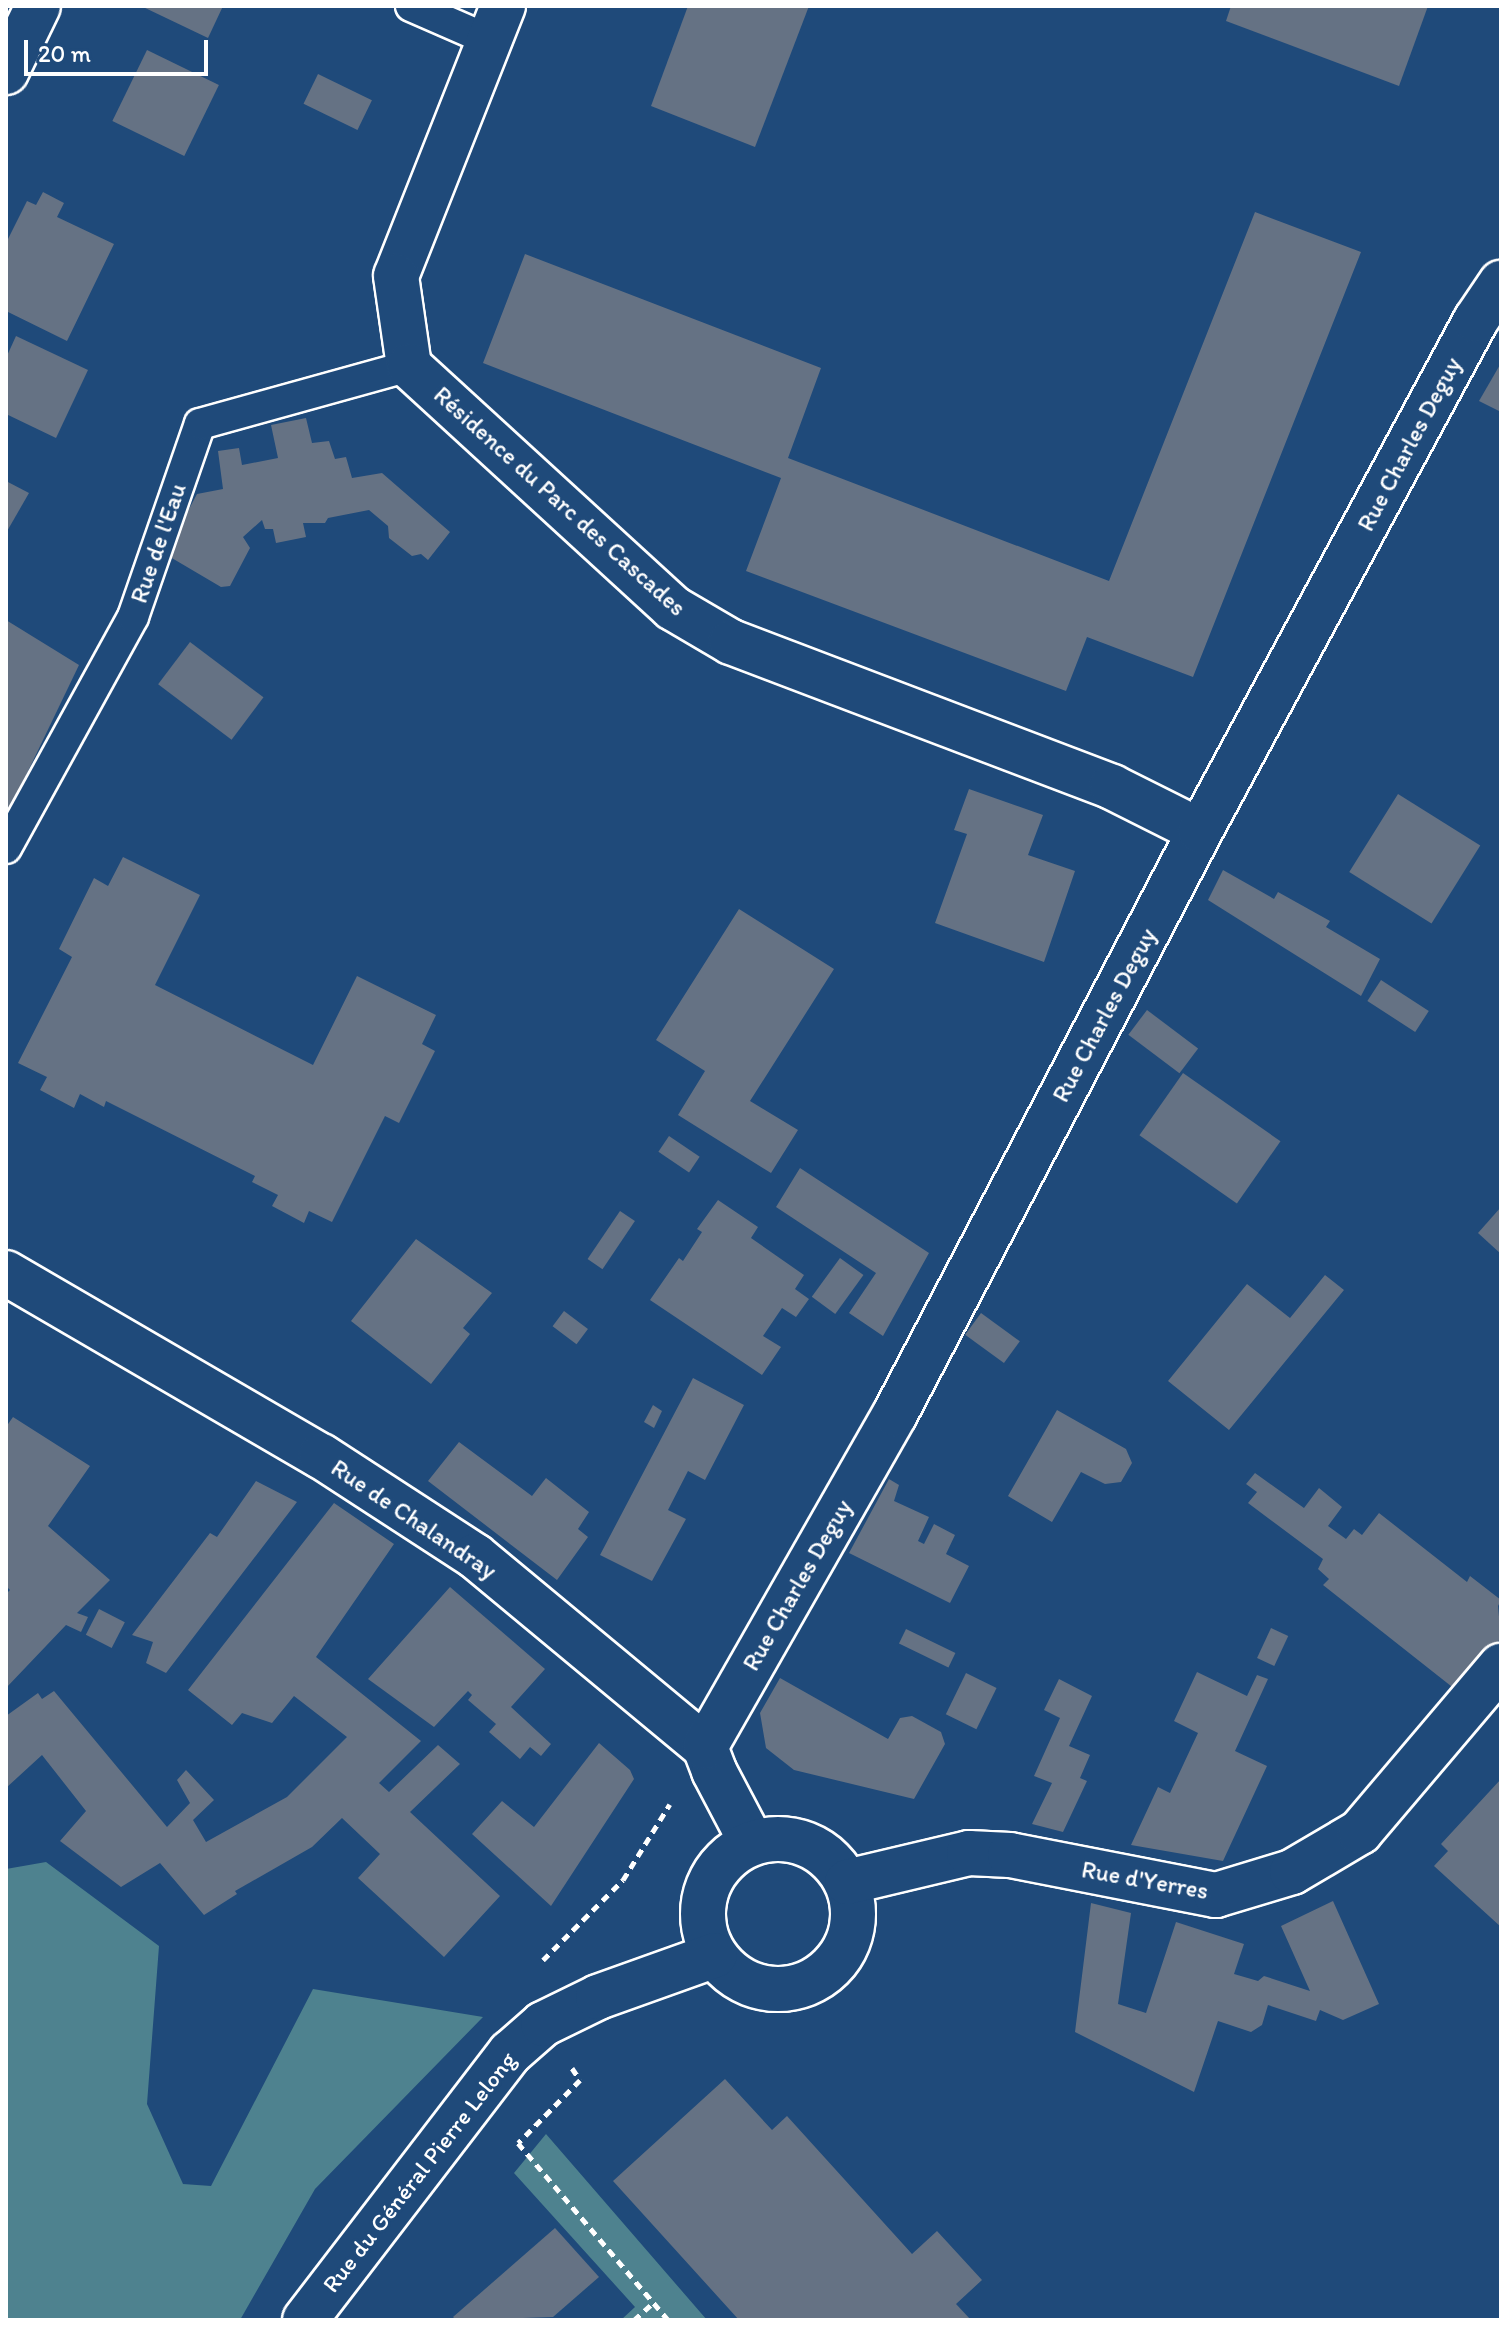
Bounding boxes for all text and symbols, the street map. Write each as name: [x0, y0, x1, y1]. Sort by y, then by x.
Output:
scale bar: [28, 24, 212, 74]
text: 20 m: [38, 39, 91, 68]
street label: Rue Charles Deguy: [1351, 352, 1467, 536]
street label: Résidence du Parc des Cascades: [428, 380, 692, 622]
street label: Rue de l'Eau: [124, 479, 192, 607]
street label: Rue Charles Deguy: [1046, 923, 1162, 1107]
street label: Rue de Chalandray: [326, 1453, 502, 1585]
street label: Rue Charles Deguy: [736, 1494, 858, 1676]
street label: Rue d'Yerres: [1079, 1855, 1211, 1905]
street label: Rue du Général Pierre Lelong: [316, 2046, 522, 2298]

